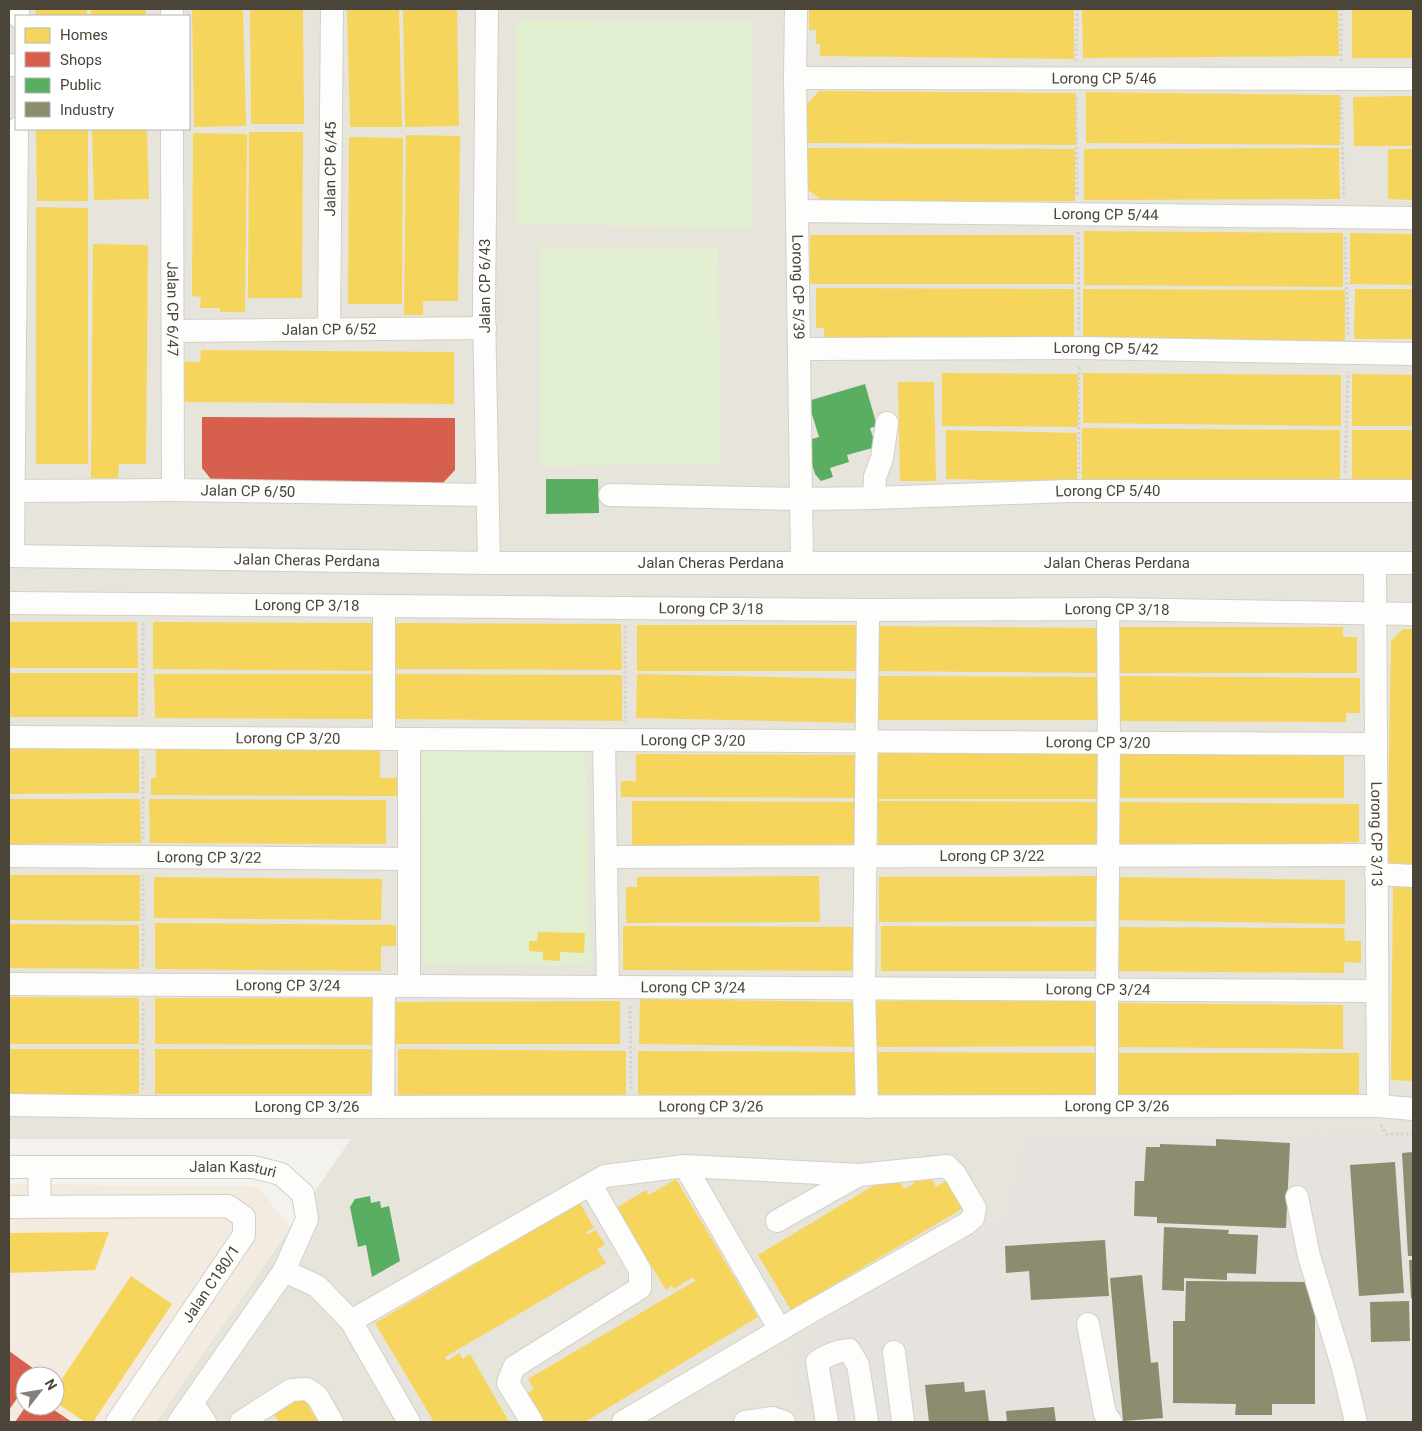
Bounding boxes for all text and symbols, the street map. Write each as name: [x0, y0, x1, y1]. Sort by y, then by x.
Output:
legend: [15, 15, 190, 130]
text: Homes: [60, 26, 108, 44]
text: Shops: [60, 51, 102, 69]
street label: Lorong CP 5/46: [1051, 69, 1157, 88]
text: Public: [60, 76, 101, 94]
text: Industry: [60, 101, 114, 119]
street label: Jalan CP 6/45: [321, 122, 340, 216]
street label: Lorong CP 5/44: [1053, 205, 1159, 224]
street label: Lorong CP 5/39: [788, 234, 808, 340]
street label: Jalan CP 6/43: [476, 239, 494, 333]
street label: Jalan CP 6/47: [163, 262, 182, 356]
street label: Jalan CP 6/52: [282, 320, 376, 339]
street label: Lorong CP 5/42: [1053, 339, 1159, 358]
street label: Jalan CP 6/50: [200, 481, 296, 501]
street label: Lorong CP 5/40: [1055, 482, 1160, 500]
street label: Jalan Cheras Perdana: [234, 550, 380, 570]
street label: Jalan Cheras Perdana: [638, 554, 784, 572]
street label: Jalan Cheras Perdana: [1044, 554, 1190, 572]
street label: Lorong CP 3/18: [254, 596, 360, 615]
street label: Lorong CP 3/18: [658, 599, 764, 618]
street label: Lorong CP 3/18: [1064, 600, 1170, 619]
street label: Lorong CP 3/20: [235, 729, 341, 748]
street label: Lorong CP 3/20: [640, 731, 746, 750]
street label: Lorong CP 3/20: [1045, 733, 1151, 752]
street label: Lorong CP 3/13: [1367, 781, 1386, 887]
street label: Lorong CP 3/22: [939, 847, 1045, 865]
street label: Lorong CP 3/22: [156, 848, 262, 867]
street label: Lorong CP 3/24: [235, 976, 341, 995]
street label: Lorong CP 3/24: [640, 978, 746, 997]
street label: Lorong CP 3/24: [1045, 980, 1151, 999]
street label: Lorong CP 3/26: [658, 1097, 764, 1116]
street label: Lorong CP 3/26: [1064, 1097, 1170, 1115]
street label: Lorong CP 3/26: [254, 1098, 360, 1116]
street label: Jalan Kasturi: [189, 1158, 278, 1182]
street label: Jalan C180/1: [178, 1242, 244, 1326]
north arrow: [15, 1366, 65, 1416]
text: N: [42, 1376, 61, 1393]

